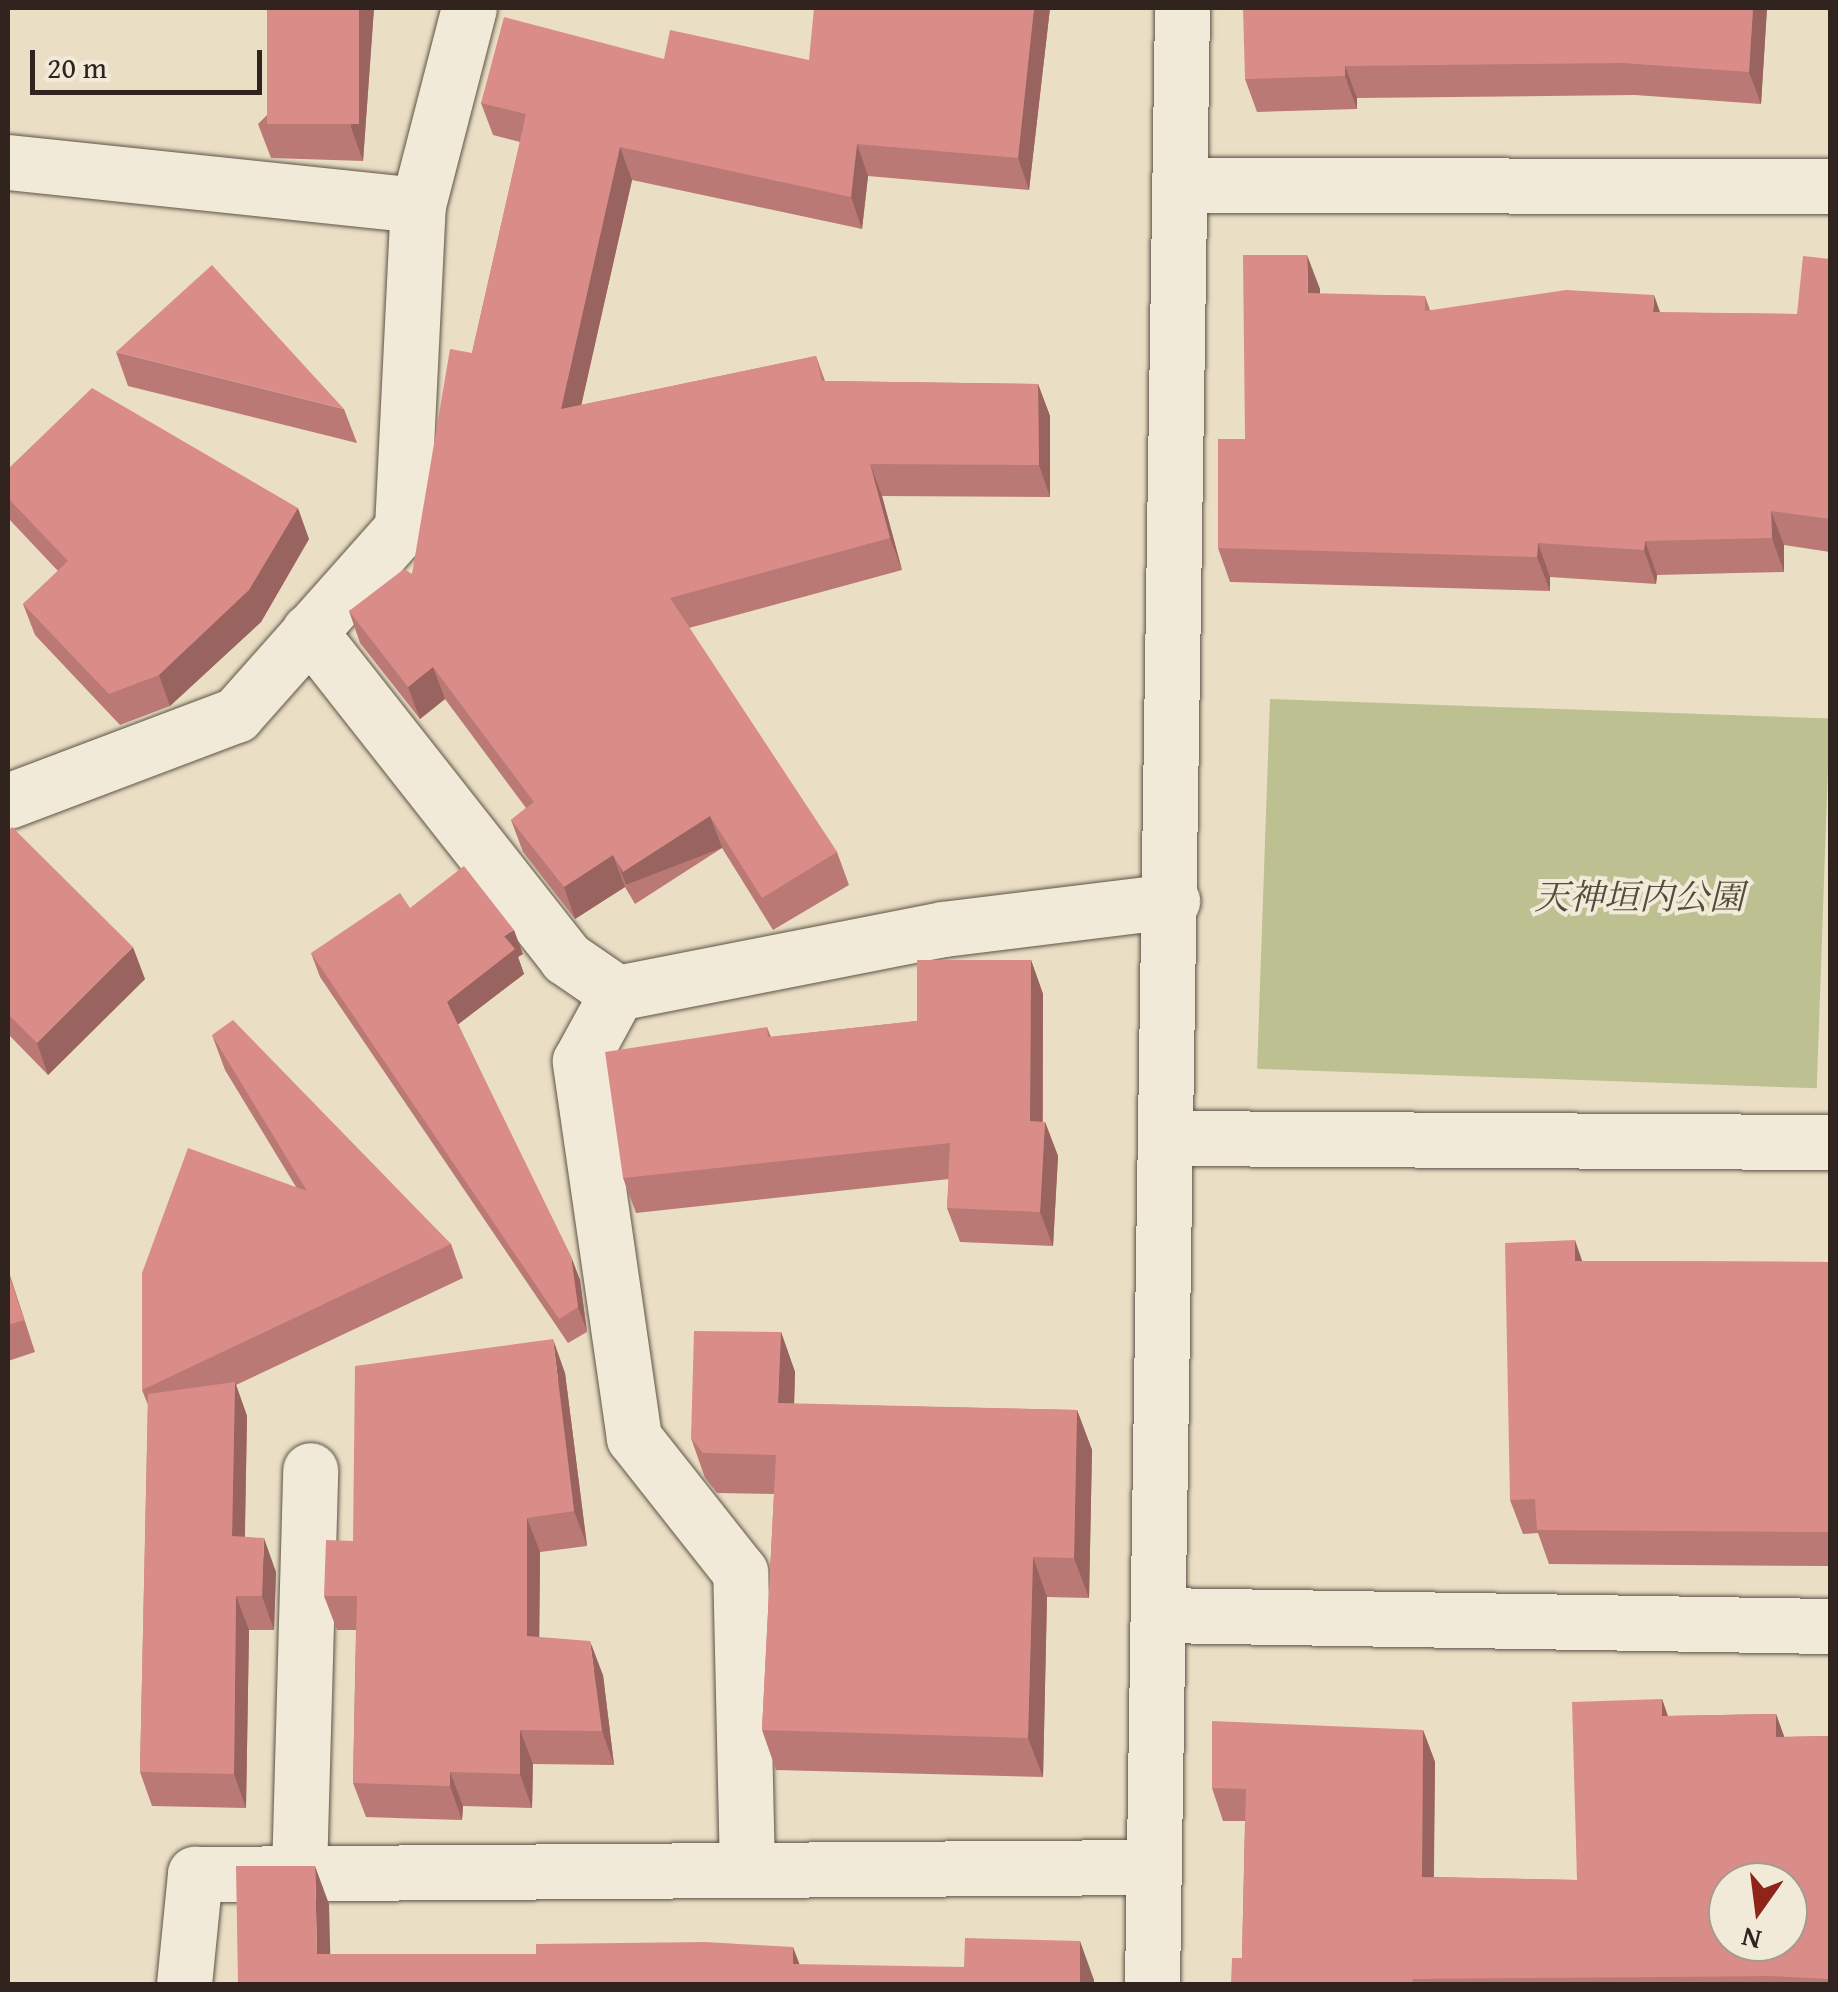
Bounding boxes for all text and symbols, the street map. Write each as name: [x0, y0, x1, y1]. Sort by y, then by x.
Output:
scale bar: [35, 30, 268, 92]
text: 20 m: [47, 45, 107, 89]
park label: 天神垣内公園: [1534, 876, 1744, 918]
north arrow: [1708, 1862, 1808, 1962]
text: N: [1737, 1917, 1765, 1962]

